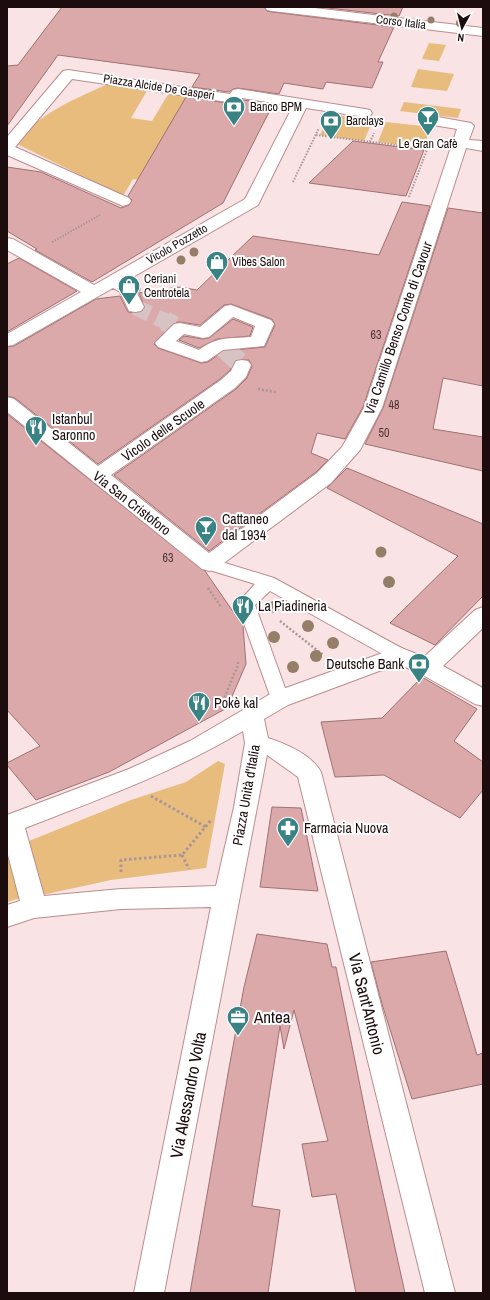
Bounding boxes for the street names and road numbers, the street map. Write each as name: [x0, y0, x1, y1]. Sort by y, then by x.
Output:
street label: Corso Italia: [375, 11, 427, 33]
street label: Piazza Alcide De Gasperi: [102, 70, 216, 104]
street label: Vicolo Pozzetto: [143, 220, 211, 268]
street label: Via Camillo Benso Conte di Cavour: [360, 239, 436, 417]
street label: Vicolo delle Scuole: [118, 395, 208, 465]
street label: Via San Cristoforo: [89, 467, 175, 539]
street label: Piazza Unità d'Italia: [228, 742, 264, 847]
street label: Via Sant'Antonio: [344, 951, 391, 1057]
street label: Via Alessandro Volta: [164, 1029, 211, 1160]

